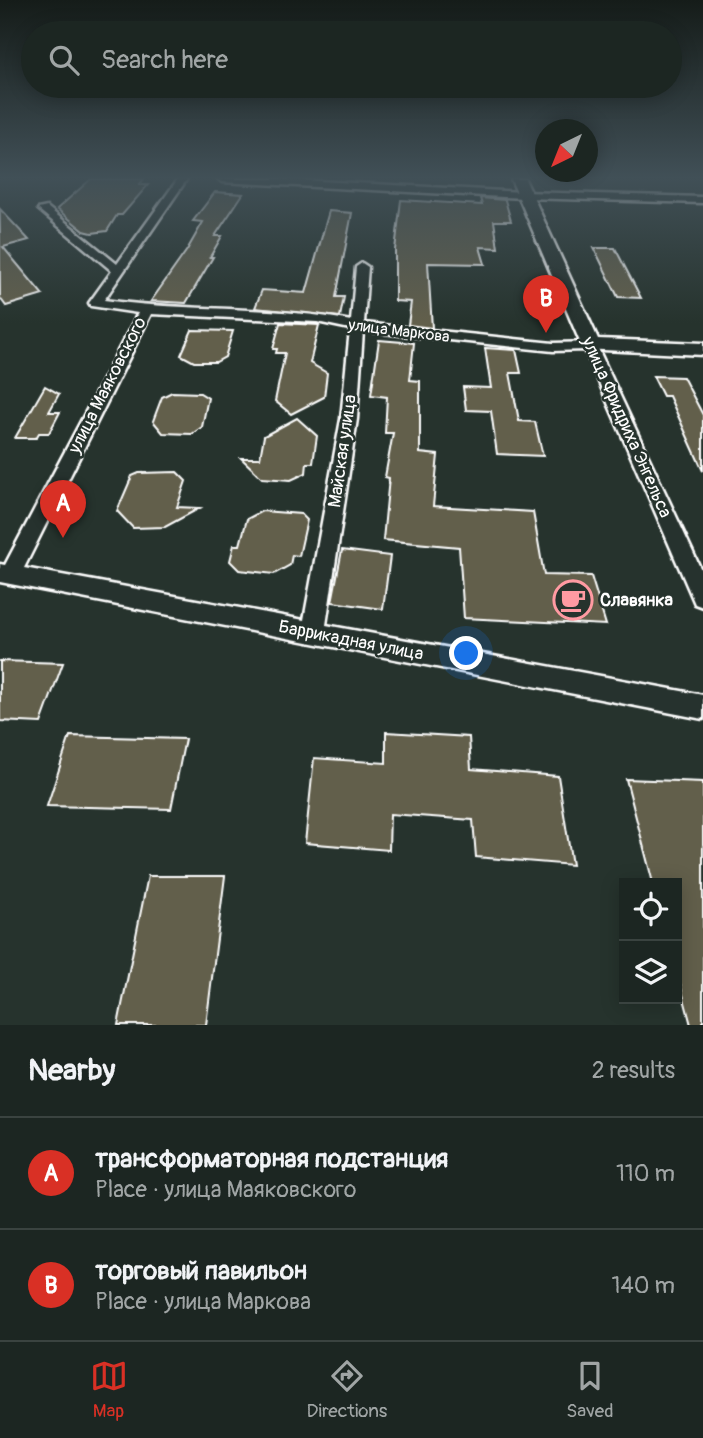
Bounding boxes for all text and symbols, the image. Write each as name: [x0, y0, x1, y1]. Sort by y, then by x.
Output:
search box: [21, 21, 682, 98]
icon: search: [45, 41, 83, 79]
text: Search here: [101, 44, 228, 76]
north arrow: [535, 119, 598, 182]
pin: B: [523, 275, 569, 333]
street label: улица Маяковского: [63, 313, 152, 458]
street label: улица Маркова: [346, 315, 451, 347]
street label: улица Фридриха Энгельса: [576, 332, 677, 521]
street label: Майская улица: [323, 393, 362, 509]
pin: A: [40, 480, 86, 538]
cafe icon: Славянка: [552, 579, 594, 621]
place label: Славянка: [600, 589, 674, 612]
street label: Баррикадная улица: [276, 615, 425, 666]
your location: [449, 636, 483, 670]
map controls: [619, 878, 682, 1004]
button: locate: [619, 878, 682, 941]
button: layers: [619, 941, 682, 1004]
text: Nearby: [28, 1052, 115, 1089]
text: 2 results: [592, 1056, 675, 1085]
text: трансформаторная подстанция: [95, 1143, 448, 1175]
text: A: [44, 1159, 58, 1188]
text: 110 m: [616, 1159, 675, 1188]
text: Place · улица Маяковского: [95, 1175, 356, 1204]
text: торговый павильон: [95, 1255, 307, 1287]
text: B: [44, 1271, 58, 1300]
text: 140 m: [612, 1271, 675, 1300]
text: Place · улица Маркова: [95, 1287, 311, 1316]
tab: Map: [90, 1357, 128, 1423]
tab: Directions: [307, 1357, 387, 1423]
tab: Saved: [566, 1357, 613, 1423]

